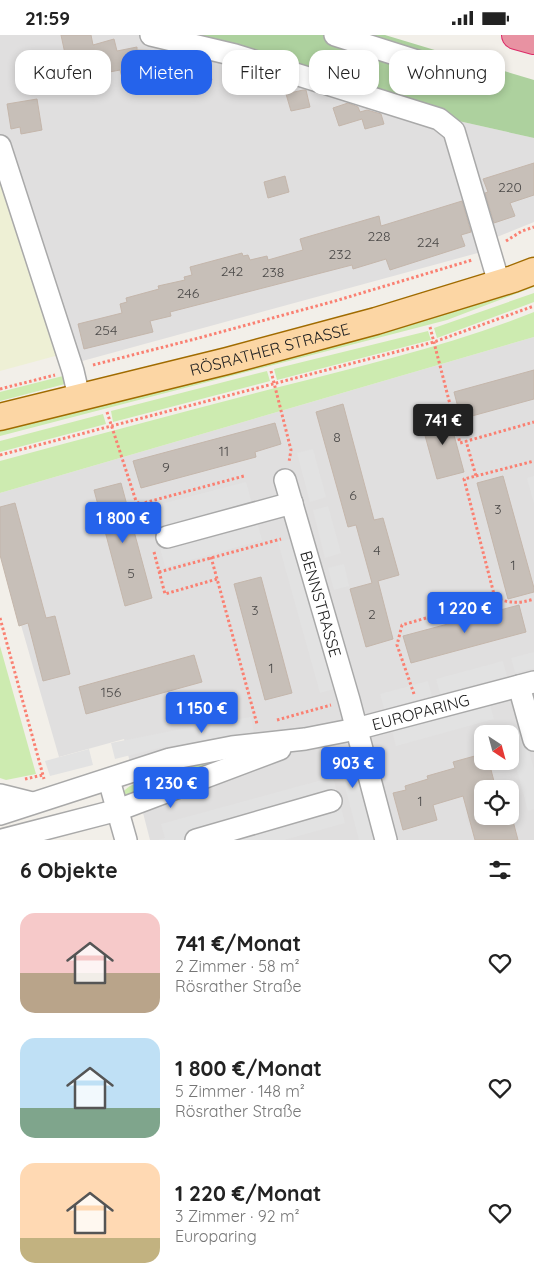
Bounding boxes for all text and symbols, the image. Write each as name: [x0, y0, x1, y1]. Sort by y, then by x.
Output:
text: 21:59: [25, 6, 70, 30]
chip: Kaufen: [15, 50, 111, 95]
chip: Mieten: [121, 50, 212, 95]
chip: Filter: [222, 50, 299, 95]
chip: Neu: [309, 50, 379, 95]
chip: Wohnung: [389, 50, 505, 95]
house number: 220: [498, 178, 522, 196]
house number: 228: [367, 227, 391, 245]
house number: 224: [417, 233, 439, 251]
house number: 232: [329, 245, 352, 263]
house number: 242: [221, 262, 244, 280]
house number: 238: [262, 263, 284, 281]
house number: 246: [177, 284, 200, 302]
street label: RÖSRATHER STRASSE: [188, 319, 352, 380]
house number: 254: [95, 321, 117, 339]
pin: 741 €: [408, 403, 478, 446]
text: 741 €: [424, 410, 462, 430]
house number: 8: [333, 428, 341, 446]
house number: 11: [219, 442, 229, 460]
house number: 9: [162, 458, 170, 476]
house number: 6: [349, 486, 357, 504]
house number: 3: [494, 500, 502, 518]
pin: 1 800 €: [77, 501, 169, 544]
text: 1 800 €: [96, 508, 150, 528]
house number: 4: [373, 541, 381, 559]
street label: BENNSTRASSE: [296, 548, 346, 659]
house number: 1: [510, 556, 516, 574]
house number: 5: [127, 564, 135, 582]
pin: 1 220 €: [419, 591, 511, 634]
text: 1 220 €: [438, 598, 492, 618]
house number: 3: [251, 601, 259, 619]
house number: 2: [368, 605, 376, 623]
house number: 1: [268, 659, 274, 677]
house number: 156: [101, 683, 122, 701]
street label: EUROPARING: [370, 690, 472, 734]
pin: 1 150 €: [156, 691, 248, 734]
text: 1 150 €: [177, 698, 227, 718]
north arrow: [474, 725, 519, 770]
map controls: [474, 725, 519, 825]
pin: 903 €: [318, 747, 388, 789]
text: 903 €: [332, 753, 374, 773]
pin: 1 230 €: [125, 767, 217, 809]
text: 1 230 €: [145, 773, 197, 793]
button: locate: [474, 780, 519, 825]
house number: 1: [417, 792, 423, 810]
icon: filters: [486, 856, 514, 884]
text: 6 Objekte: [20, 857, 118, 883]
text: 741 €/Monat: [175, 930, 301, 956]
icon: home: [60, 933, 120, 993]
icon: heart: [486, 949, 514, 977]
text: 2 Zimmer · 58 m²: [175, 956, 300, 976]
text: Rösrather Straße: [175, 976, 301, 996]
text: 1 800 €/Monat: [175, 1055, 322, 1081]
icon: home: [60, 1058, 120, 1118]
icon: heart: [486, 1074, 514, 1102]
text: 5 Zimmer · 148 m²: [175, 1081, 305, 1101]
text: Rösrather Straße: [175, 1101, 301, 1121]
text: 1 220 €/Monat: [175, 1180, 321, 1206]
icon: home: [60, 1183, 120, 1243]
icon: heart: [486, 1199, 514, 1227]
text: 3 Zimmer · 92 m²: [175, 1206, 300, 1226]
text: Europaring: [175, 1226, 257, 1246]

